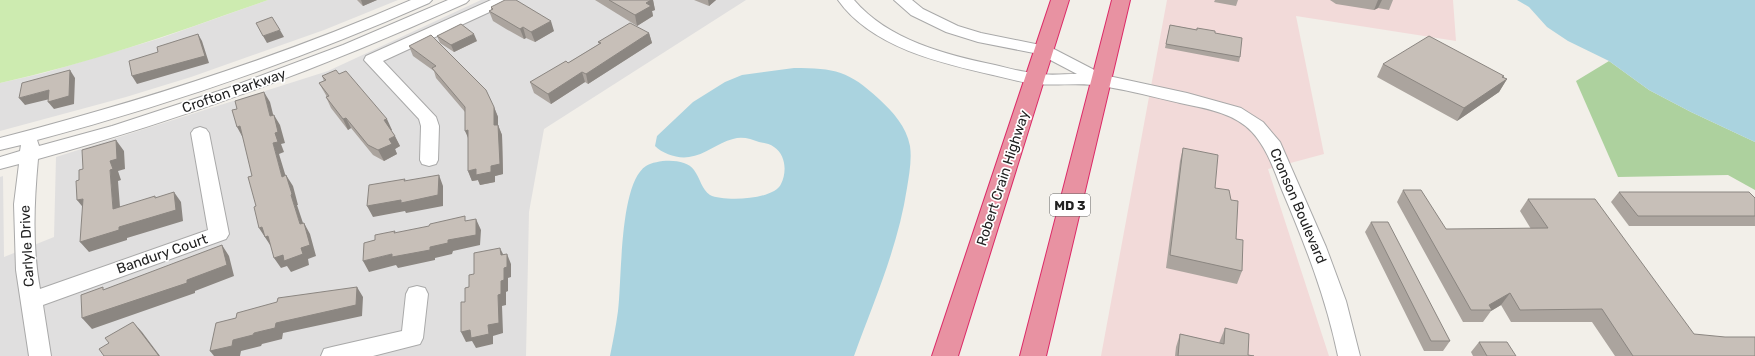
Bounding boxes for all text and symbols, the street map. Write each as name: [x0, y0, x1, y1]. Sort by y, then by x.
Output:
street label: Crofton Parkway: [180, 65, 288, 117]
street label: Robert Crain Highway: [973, 108, 1033, 248]
street label: Cronson Boulevard: [1266, 146, 1330, 266]
road number: MD 3: [1050, 194, 1090, 216]
street label: Carlyle Drive: [16, 205, 38, 287]
street label: Bandury Court: [114, 230, 210, 278]

